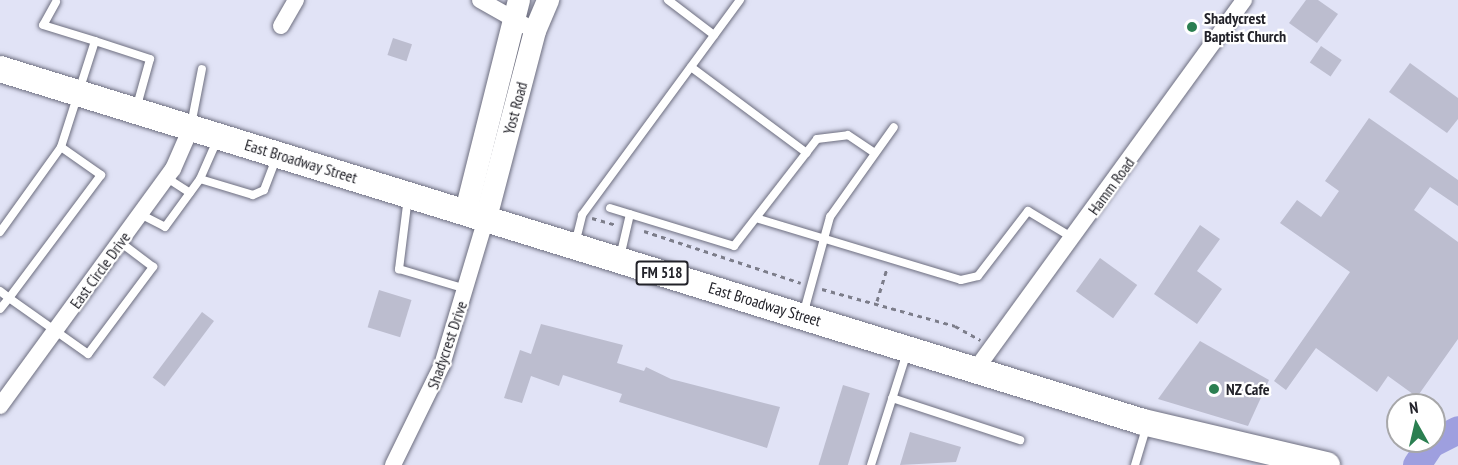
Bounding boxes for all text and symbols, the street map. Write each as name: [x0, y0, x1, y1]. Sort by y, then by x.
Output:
place label: Shadycrest Baptist Church: [1204, 8, 1286, 46]
marker: Shadycrest Baptist Church: [1185, 20, 1199, 34]
street label: Yost Road: [499, 80, 531, 136]
street label: East Broadway Street: [242, 135, 360, 187]
street label: Hamm Road: [1084, 153, 1138, 219]
street label: East Circle Drive: [66, 228, 134, 312]
road number: FM 518: [635, 261, 689, 285]
street label: East Broadway Street: [706, 278, 824, 330]
street label: Shadycrest Drive: [423, 298, 471, 392]
place label: NZ Cafe: [1226, 379, 1270, 399]
marker: NZ Cafe: [1207, 382, 1221, 396]
north arrow: [1386, 393, 1446, 453]
text: N: [1408, 397, 1419, 418]

